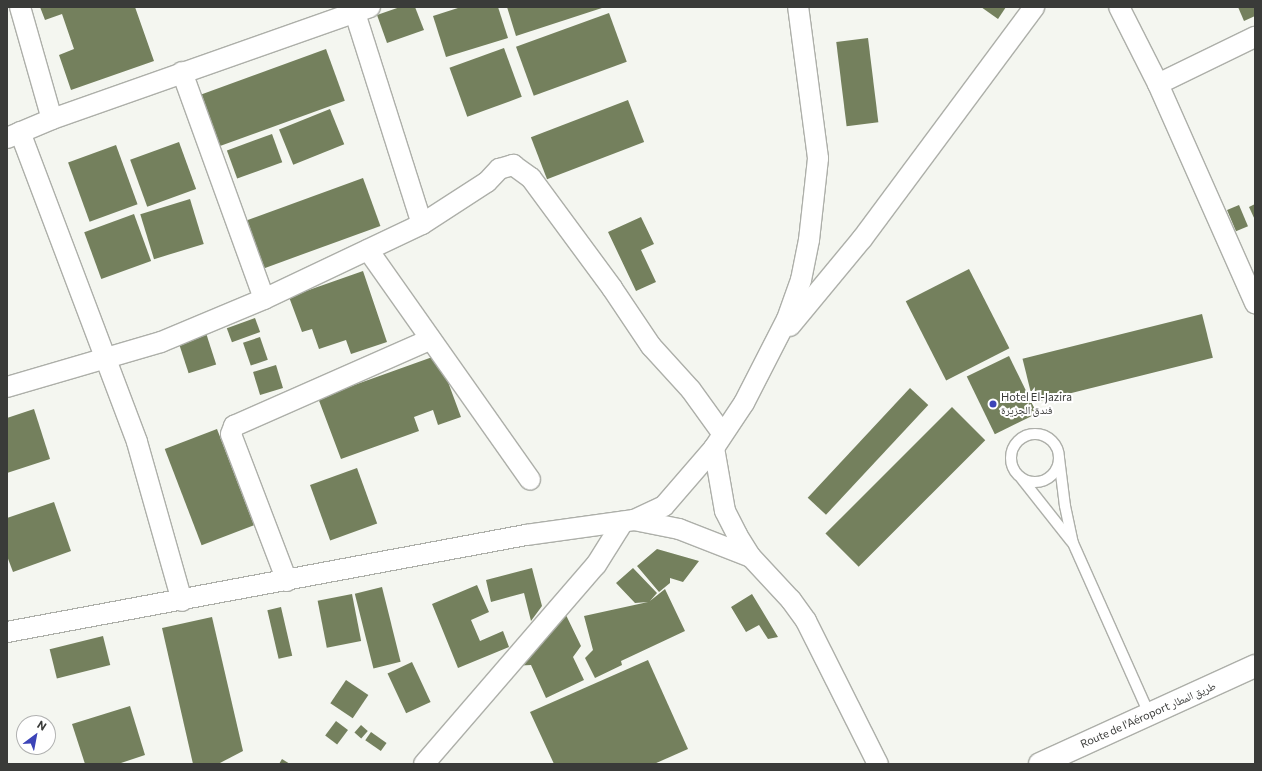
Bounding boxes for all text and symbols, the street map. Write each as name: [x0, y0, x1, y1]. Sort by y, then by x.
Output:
place label: Hotel El-Jazira فندق الجزيرة: [1001, 391, 1072, 417]
marker: Hotel El-Jazira فندق الجزيرة: [988, 399, 998, 409]
street label: Route de l'Aéroport طريق المطار: [1078, 679, 1218, 751]
north arrow: [16, 715, 56, 755]
text: N: [35, 718, 49, 733]

